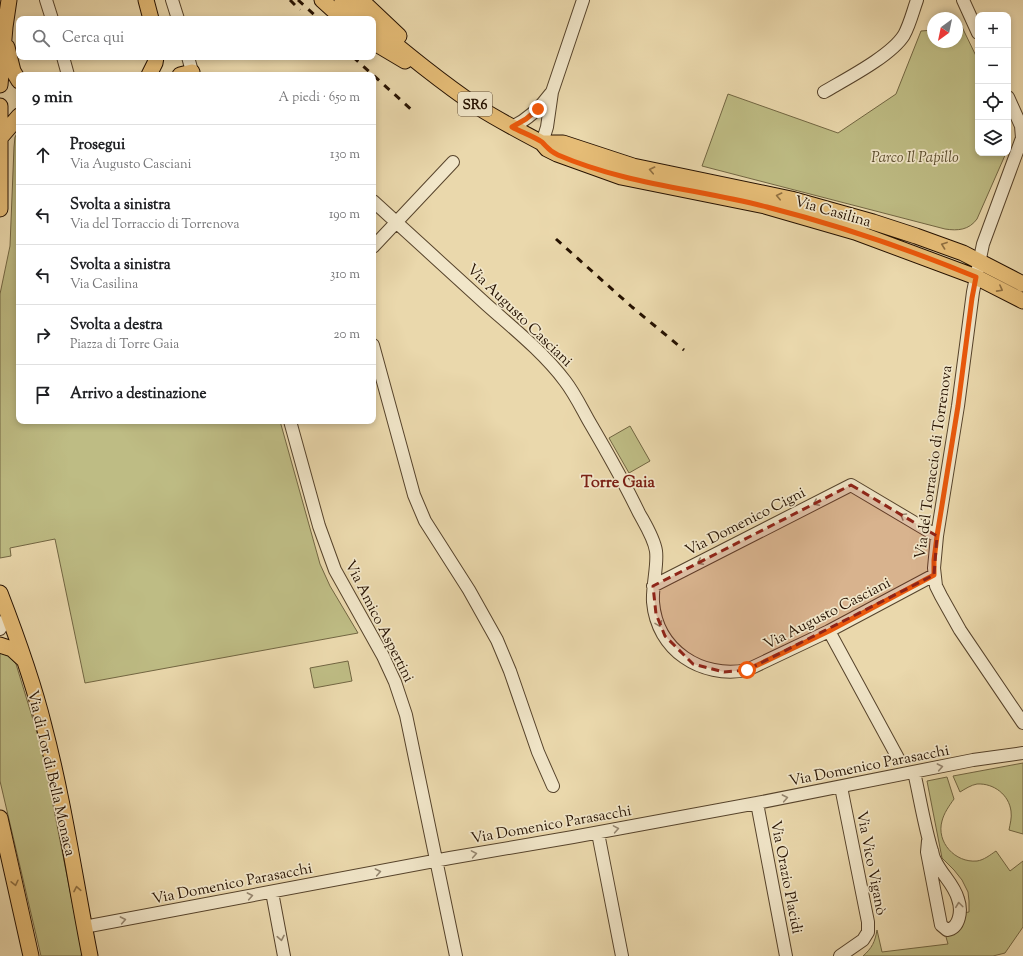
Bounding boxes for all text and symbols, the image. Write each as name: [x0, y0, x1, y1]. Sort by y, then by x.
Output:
north arrow: [927, 12, 963, 48]
map controls: [975, 12, 1011, 156]
button: +: [975, 12, 1011, 48]
search box: [16, 16, 376, 60]
icon: search: [30, 27, 52, 49]
text: Cerca qui: [62, 28, 124, 49]
button: −: [975, 48, 1011, 84]
button: locate: [975, 84, 1011, 120]
text: 9 min: [32, 86, 73, 110]
text: A piedi · 650 m: [279, 89, 360, 107]
road number: SR6: [458, 92, 492, 116]
route end: [529, 100, 547, 118]
button: layers: [975, 120, 1011, 156]
text: Prosegui: [70, 135, 125, 156]
icon: ahead: [32, 144, 54, 166]
text: 130 m: [330, 146, 360, 164]
park label: Parco Il Papillo: [871, 148, 959, 169]
text: Via Augusto Casciani: [70, 156, 191, 174]
one-way arrow: [648, 167, 655, 175]
street label: Via Casilina: [792, 191, 873, 233]
one-way arrow: [776, 193, 782, 201]
text: Svolta a sinistra: [70, 195, 171, 216]
icon: left: [32, 204, 54, 226]
text: 190 m: [329, 206, 360, 224]
text: Via del Torraccio di Torrenova: [70, 216, 240, 234]
one-way arrow: [940, 242, 947, 250]
text: Svolta a sinistra: [70, 255, 171, 276]
street label: Via Augusto Casciani: [461, 260, 577, 372]
icon: left: [32, 264, 54, 286]
text: 310 m: [330, 266, 360, 284]
text: Via Casilina: [70, 276, 138, 294]
one-way arrow: [996, 284, 1003, 292]
text: Svolta a destra: [70, 315, 163, 336]
icon: right: [32, 324, 54, 346]
text: 20 m: [334, 326, 360, 344]
text: Piazza di Torre Gaia: [70, 336, 179, 354]
street label: Via del Torraccio di Torrenova: [910, 364, 959, 561]
icon: arrive: [32, 384, 54, 406]
text: Arrivo a destinazione: [70, 384, 206, 405]
district label: Torre Gaia: [581, 472, 656, 495]
street label: Via Domenico Cigni: [682, 483, 810, 562]
one-way arrow: [813, 498, 820, 505]
one-way arrow: [900, 513, 907, 520]
street label: Via Amico Aspertini: [339, 557, 418, 686]
one-way arrow: [697, 557, 705, 564]
street label: Via Augusto Casciani: [761, 573, 895, 655]
one-way arrow: [655, 620, 663, 627]
route start: [738, 661, 756, 679]
street label: Via di Tor di Bella Monaca: [21, 688, 80, 858]
street label: Via Domenico Parasacchi: [787, 741, 951, 792]
one-way arrow: [937, 763, 943, 772]
one-way arrow: [782, 794, 788, 803]
street label: Via Domenico Parasacchi: [469, 801, 633, 850]
street label: Via Vico Viganò: [850, 809, 891, 917]
street label: Via Orazio Placidi: [764, 819, 807, 936]
one-way arrow: [613, 826, 619, 834]
one-way arrow: [471, 850, 477, 858]
street label: Via Domenico Parasacchi: [150, 859, 314, 910]
one-way arrow: [375, 868, 381, 877]
one-way arrow: [10, 880, 18, 886]
one-way arrow: [73, 886, 82, 892]
one-way arrow: [247, 892, 253, 901]
one-way arrow: [955, 902, 964, 908]
one-way arrow: [119, 916, 126, 925]
one-way arrow: [276, 935, 285, 941]

